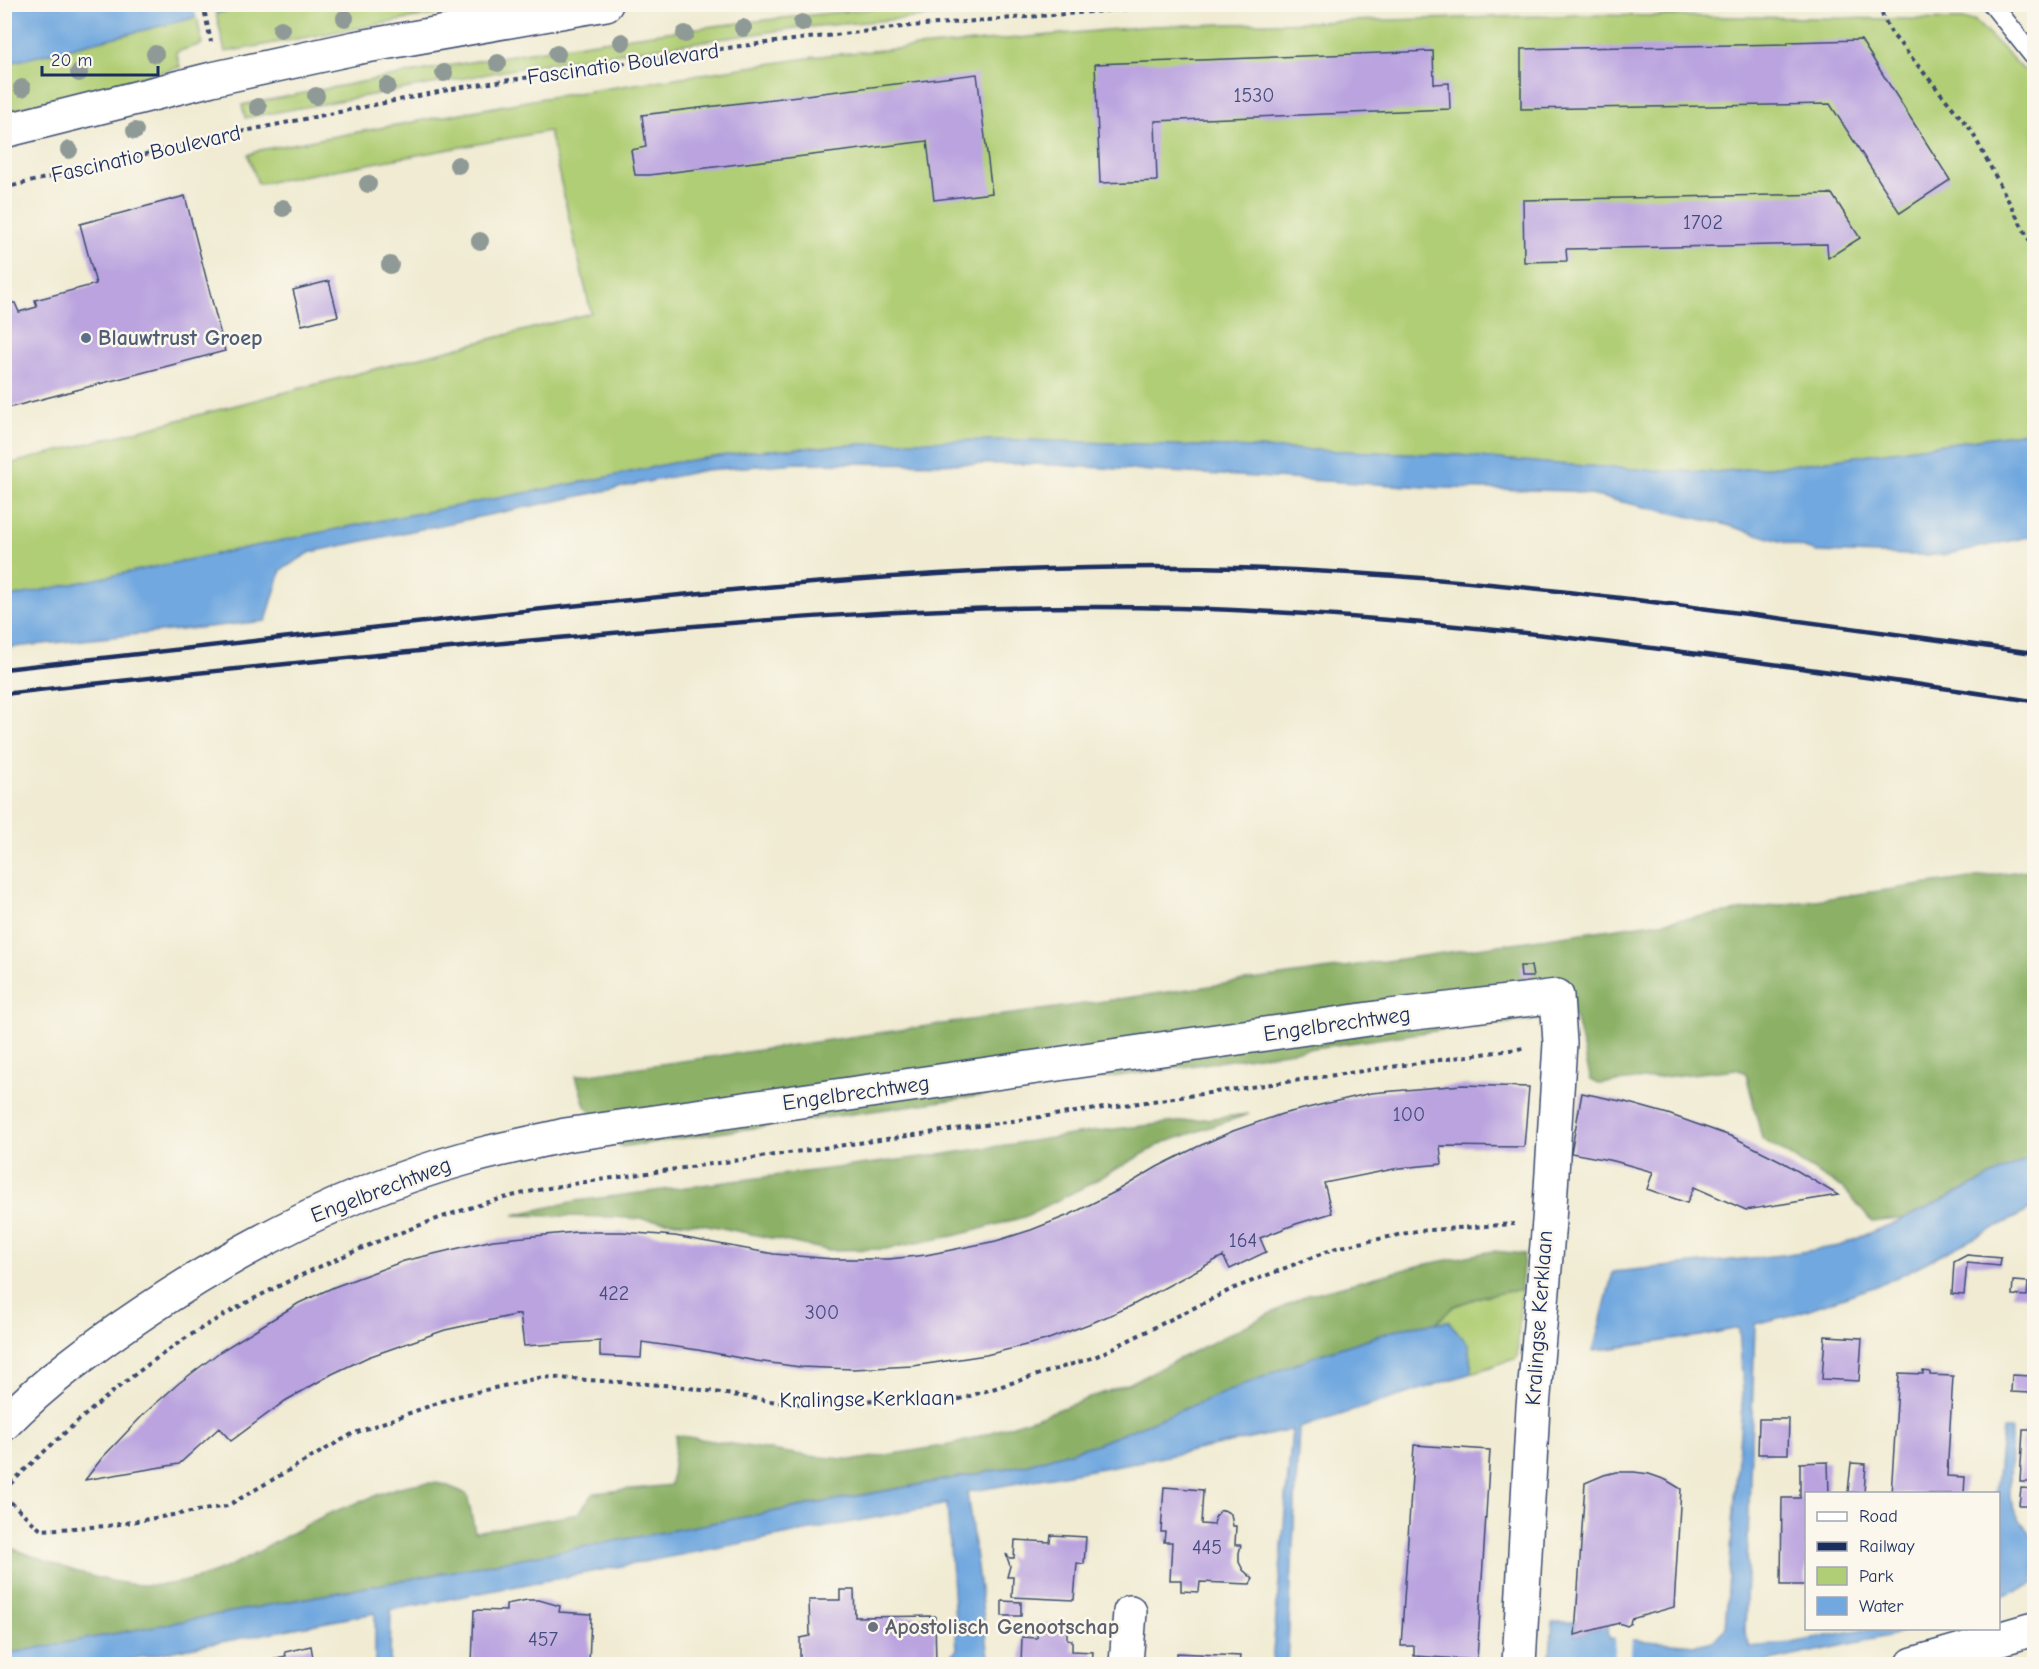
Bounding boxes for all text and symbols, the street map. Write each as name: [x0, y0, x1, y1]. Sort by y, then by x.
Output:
street label: Fascinatio Boulevard: [525, 38, 721, 90]
scale bar: [42, 39, 158, 77]
text: 20 m: [51, 50, 92, 71]
house number: 1530: [1233, 84, 1275, 107]
street label: Fascinatio Boulevard: [49, 120, 243, 188]
house number: 1702: [1683, 211, 1723, 234]
place label: Blauwtrust Groep: [98, 325, 262, 351]
marker: Blauwtrust Groep: [79, 331, 93, 345]
street label: Engelbrechtweg: [1262, 1001, 1412, 1047]
street label: Engelbrechtweg: [781, 1070, 931, 1116]
house number: 100: [1393, 1103, 1425, 1126]
street label: Engelbrechtweg: [307, 1151, 455, 1229]
house number: 164: [1229, 1229, 1257, 1252]
street label: Kralingse Kerklaan: [1520, 1230, 1558, 1406]
house number: 422: [599, 1282, 629, 1305]
house number: 300: [805, 1301, 839, 1324]
street label: Kralingse Kerklaan: [779, 1384, 955, 1414]
legend: [1805, 1492, 2000, 1630]
text: Road: [1859, 1506, 1898, 1527]
house number: 445: [1192, 1536, 1222, 1559]
text: Railway: [1859, 1536, 1916, 1557]
text: Park: [1859, 1566, 1894, 1587]
text: Water: [1859, 1596, 1904, 1617]
place label: Apostolisch Genootschap: [885, 1614, 1119, 1640]
marker: Apostolisch Genootschap: [866, 1620, 880, 1634]
house number: 457: [528, 1628, 559, 1651]

